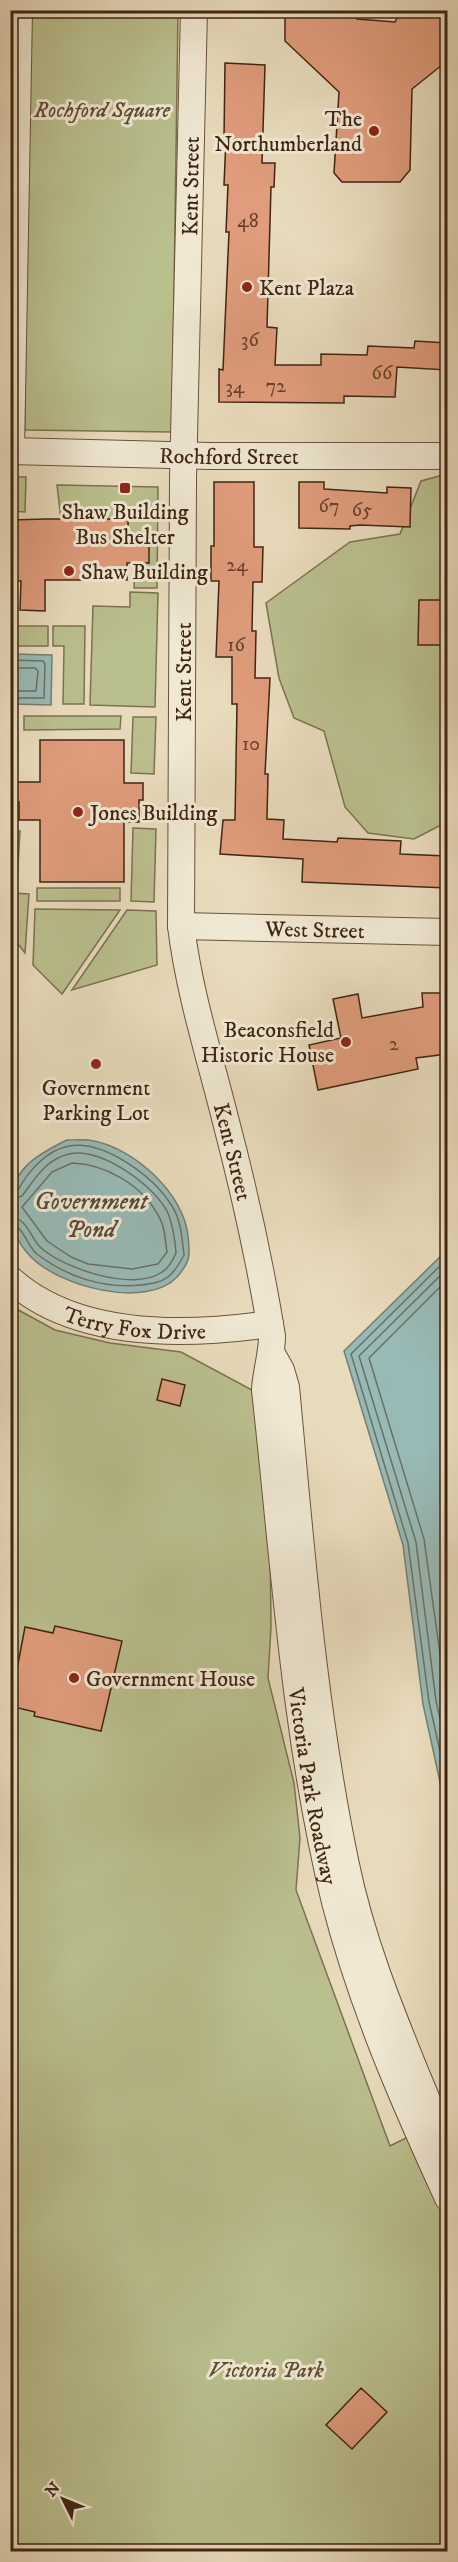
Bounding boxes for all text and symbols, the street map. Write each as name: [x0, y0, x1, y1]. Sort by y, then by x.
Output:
park label: Rochford Square: [33, 97, 170, 125]
place label: The Northumberland: [214, 106, 362, 158]
marker: The Northumberland: [367, 124, 381, 138]
street label: Kent Street: [177, 136, 206, 236]
house number: 48: [237, 209, 259, 234]
place label: Kent Plaza: [259, 275, 355, 302]
marker: Kent Plaza: [240, 280, 254, 294]
house number: 36: [241, 328, 260, 353]
house number: 66: [372, 361, 393, 386]
house number: 72: [266, 374, 286, 399]
house number: 34: [226, 375, 245, 400]
street label: Rochford Street: [159, 443, 299, 471]
marker: Shaw Building Bus Shelter: [118, 481, 132, 495]
house number: 67: [319, 494, 339, 519]
house number: 65: [352, 498, 372, 523]
place label: Shaw Building Bus Shelter: [62, 499, 189, 551]
house number: 24: [226, 553, 248, 578]
place label: Shaw Building: [81, 559, 208, 586]
marker: Shaw Building: [62, 564, 76, 578]
street label: Kent Street: [171, 622, 198, 722]
house number: 16: [227, 633, 245, 658]
house number: 10: [242, 732, 260, 757]
place label: Jones Building: [88, 800, 218, 827]
marker: Jones Building: [71, 805, 85, 819]
street label: West Street: [264, 916, 365, 945]
place label: Beaconsfield Historic House: [201, 1017, 334, 1069]
house number: 2: [389, 1032, 399, 1057]
marker: Beaconsfield Historic House: [339, 1035, 353, 1049]
marker: Government Parking Lot: [89, 1057, 103, 1071]
place label: Government Parking Lot: [42, 1075, 150, 1127]
street label: Kent Street: [207, 1100, 257, 1203]
water label: Government Pond: [35, 1187, 149, 1245]
street label: Terry Fox Drive: [60, 1301, 206, 1346]
place label: Government House: [86, 1666, 255, 1693]
marker: Government House: [67, 1671, 81, 1685]
street label: Victoria Park Roadway: [282, 1685, 343, 1888]
park label: Victoria Park: [208, 2357, 325, 2384]
north arrow: [33, 2469, 93, 2529]
text: N: [41, 2478, 65, 2501]

